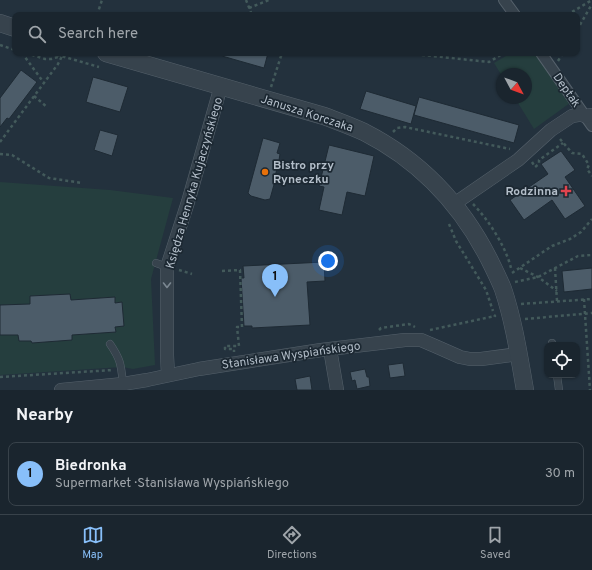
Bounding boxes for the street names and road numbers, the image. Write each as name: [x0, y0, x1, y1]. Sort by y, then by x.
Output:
street label: Deptak: [549, 70, 584, 111]
street label: Janusza Korczaka: [258, 91, 355, 136]
street label: Księdza Henryka Kujaczyńskiego: [163, 95, 227, 271]
street label: Stanisława Wyspiańskiego: [221, 338, 362, 374]

